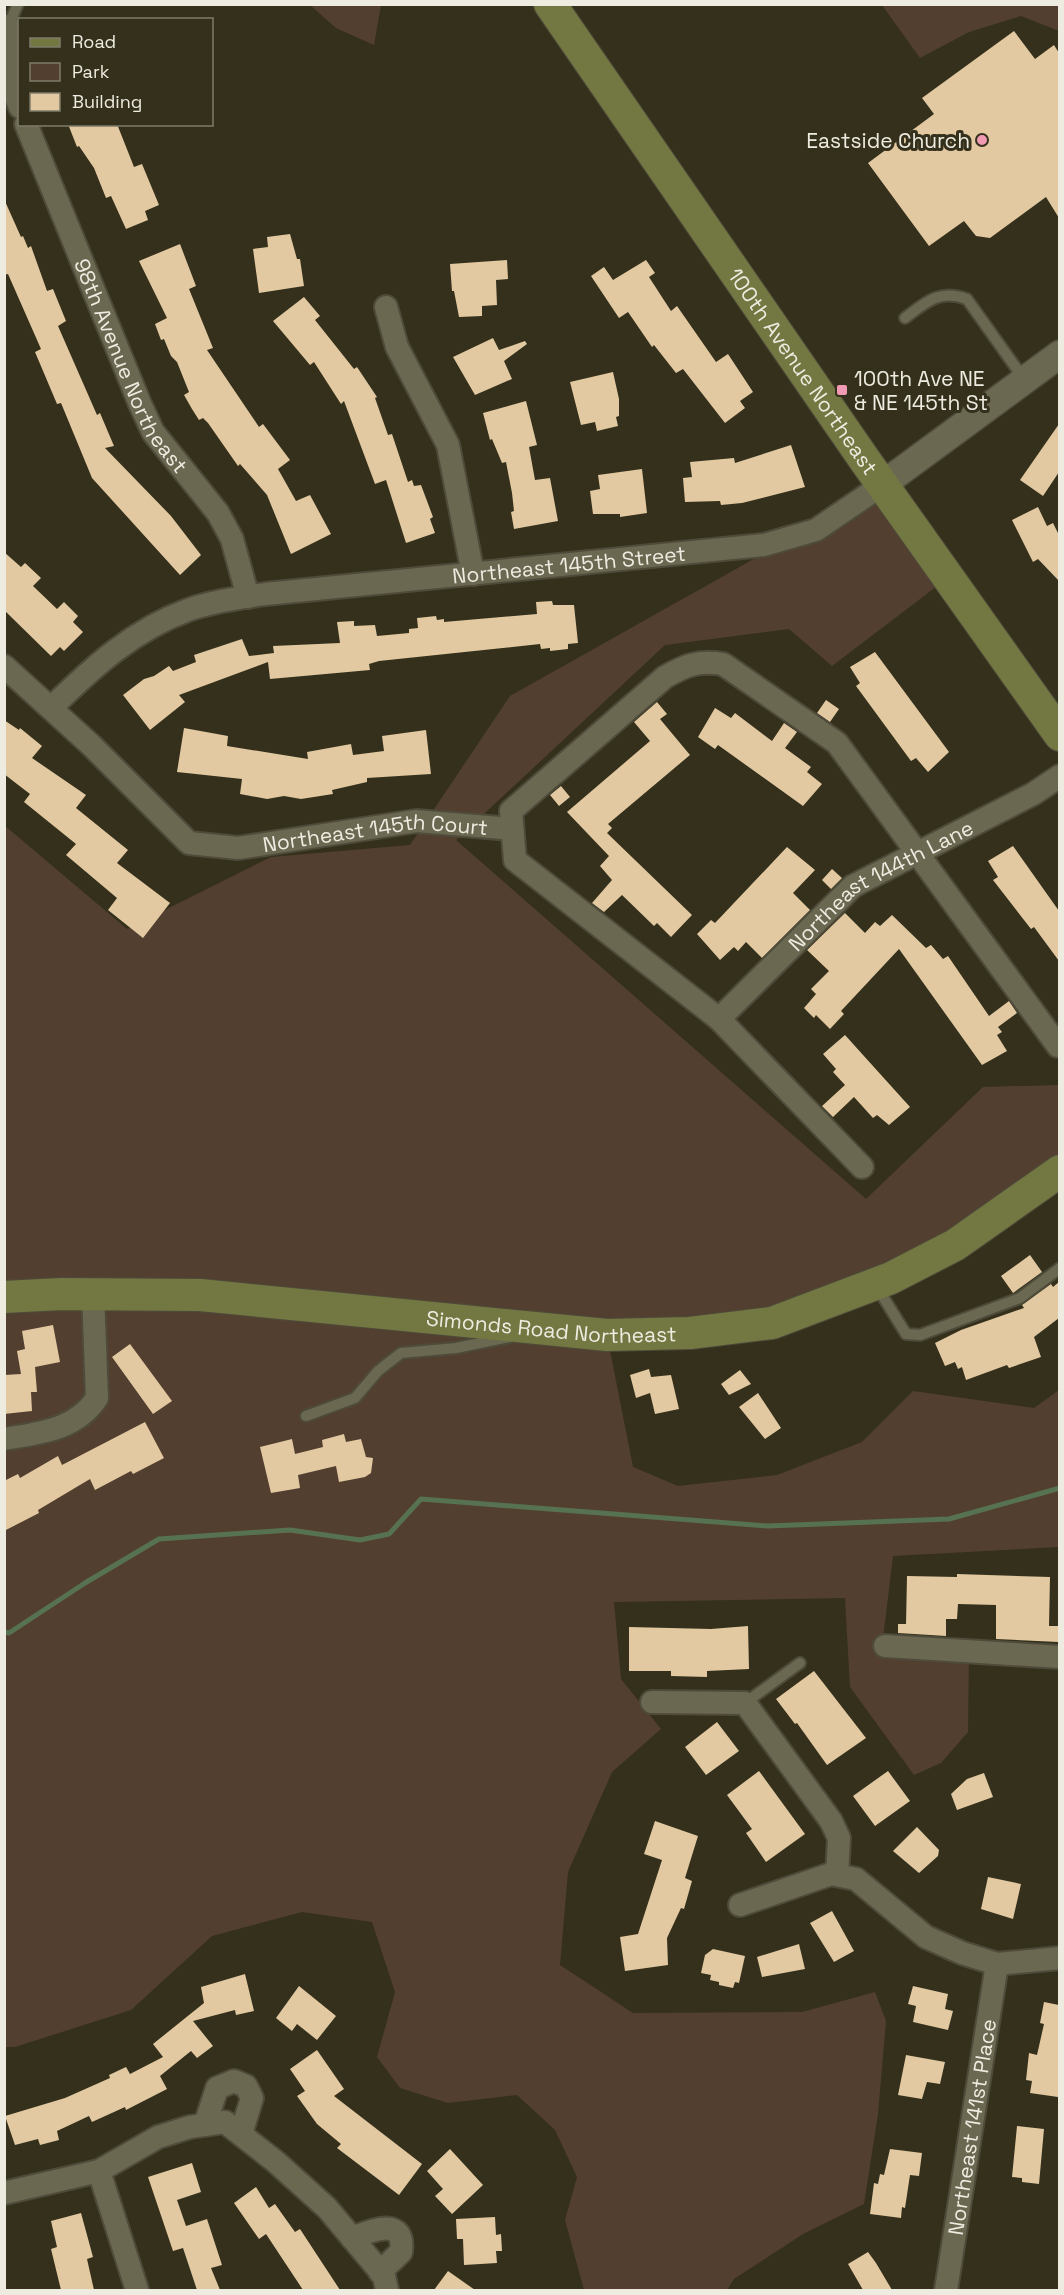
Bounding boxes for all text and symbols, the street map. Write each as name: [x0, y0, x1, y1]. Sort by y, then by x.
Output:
legend: [18, 18, 213, 126]
text: Road: [72, 30, 116, 53]
text: Park: [72, 60, 110, 83]
text: Building: [72, 90, 142, 113]
place label: Eastside Church: [806, 127, 970, 154]
marker: Eastside Church: [975, 133, 989, 147]
street label: 98th Avenue Northeast: [69, 254, 194, 478]
street label: 100th Avenue Northeast: [723, 262, 884, 480]
place label: 100th Ave NE & NE 145th St: [854, 365, 988, 416]
marker: 100th Ave NE & NE 145th St: [835, 383, 849, 397]
street label: Northeast 145th Street: [451, 539, 687, 589]
street label: Northeast 145th Court: [261, 807, 489, 858]
street label: Northeast 144th Lane: [782, 813, 978, 957]
street label: Simonds Road Northeast: [425, 1304, 677, 1349]
street label: Northeast 141st Place: [941, 2017, 1002, 2237]

